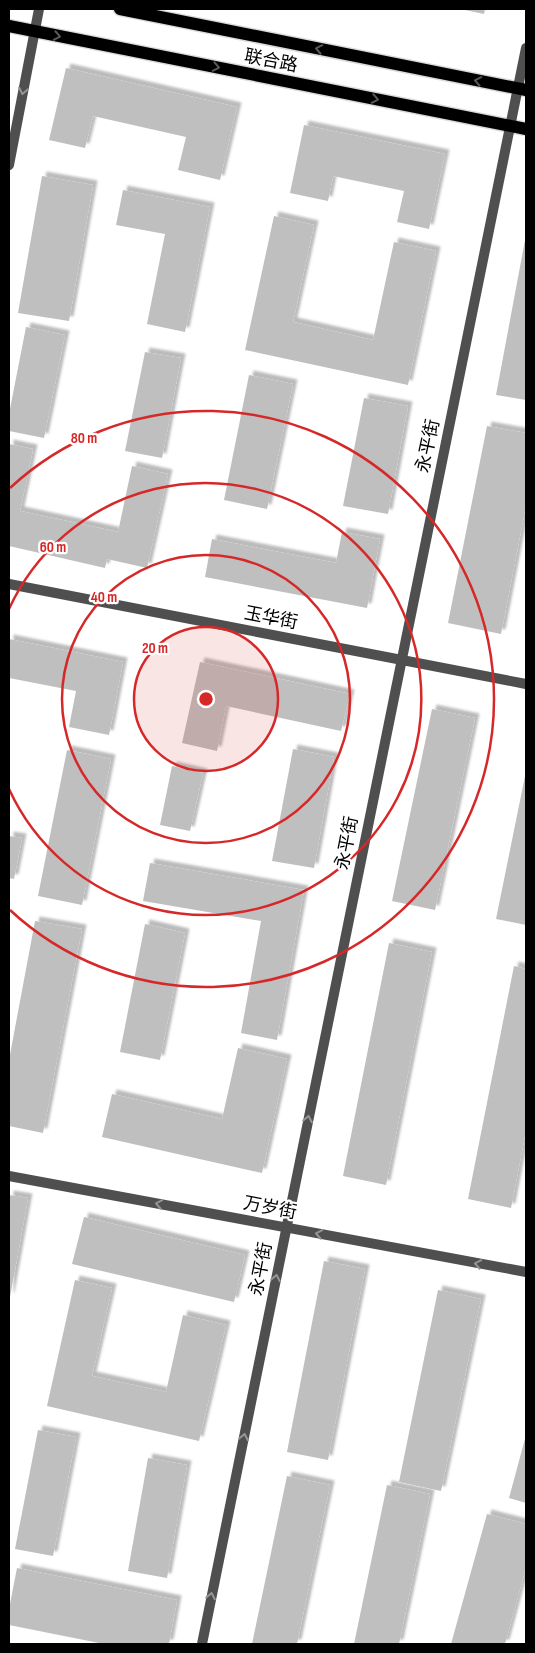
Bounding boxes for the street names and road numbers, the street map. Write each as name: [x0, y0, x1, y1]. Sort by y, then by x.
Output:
street label: 联合路: [242, 46, 300, 76]
street label: 永平街: [412, 417, 444, 475]
street label: 玉华街: [242, 603, 300, 633]
street label: 永平街: [332, 814, 362, 872]
street label: 万岁街: [241, 1193, 299, 1223]
street label: 永平街: [246, 1240, 276, 1298]

